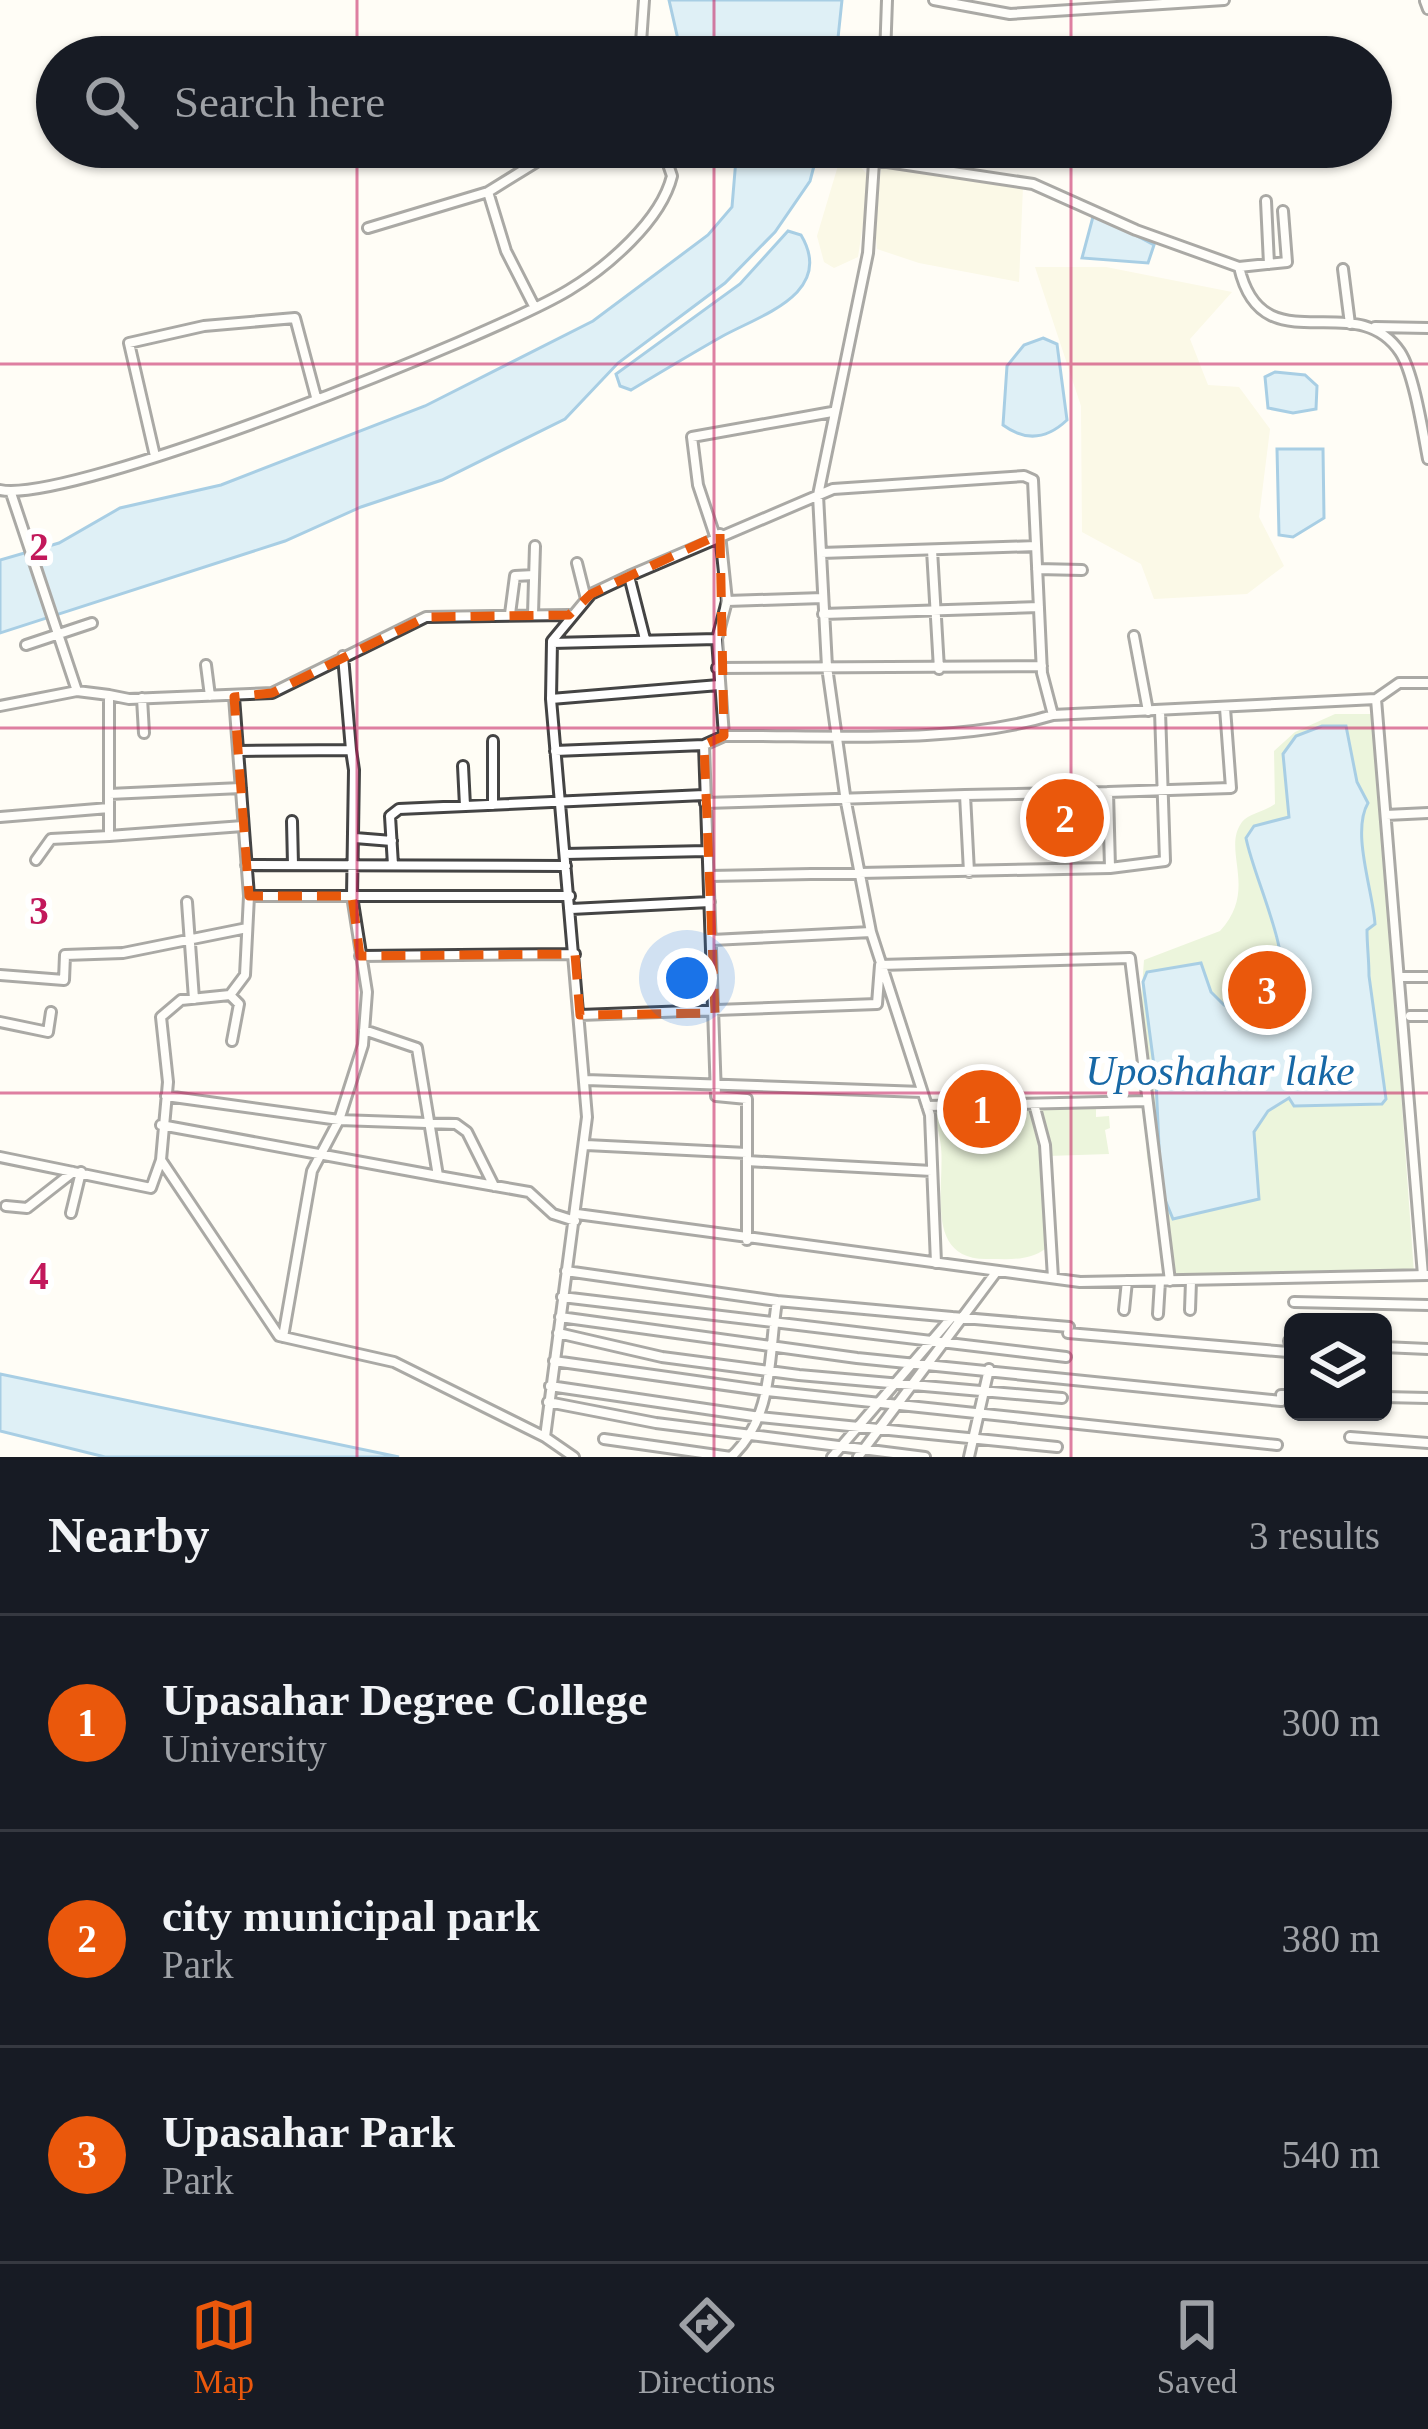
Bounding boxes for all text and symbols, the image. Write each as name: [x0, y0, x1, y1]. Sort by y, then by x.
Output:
search box: [36, 36, 1392, 168]
icon: search: [78, 69, 144, 135]
text: Search here: [174, 77, 385, 127]
text: 2: [29, 525, 49, 568]
pin: 2: [1026, 773, 1104, 863]
text: 3: [29, 889, 49, 932]
pin: 3: [1228, 945, 1306, 1035]
your location: [657, 948, 717, 1008]
water label: Uposhahar lake: [1085, 1048, 1355, 1094]
pin: 1: [943, 1064, 1021, 1154]
text: 4: [29, 1254, 49, 1297]
map controls: [1284, 1313, 1392, 1421]
button: layers: [1284, 1313, 1392, 1421]
text: Nearby: [48, 1507, 209, 1563]
text: 3 results: [1249, 1514, 1380, 1557]
text: Upasahar Degree College: [162, 1675, 648, 1725]
text: 1: [77, 1701, 97, 1744]
text: 300 m: [1281, 1701, 1380, 1744]
text: University: [162, 1727, 327, 1770]
text: city municipal park: [162, 1891, 540, 1941]
text: 2: [77, 1917, 97, 1960]
text: 380 m: [1281, 1917, 1380, 1960]
text: Park: [162, 1943, 234, 1986]
text: Upasahar Park: [162, 2107, 455, 2157]
text: 3: [77, 2133, 97, 2176]
text: 540 m: [1281, 2133, 1380, 2176]
text: Park: [162, 2159, 234, 2202]
tab: Map: [191, 2292, 257, 2401]
tab: Directions: [638, 2292, 775, 2401]
tab: Saved: [1157, 2292, 1237, 2401]

